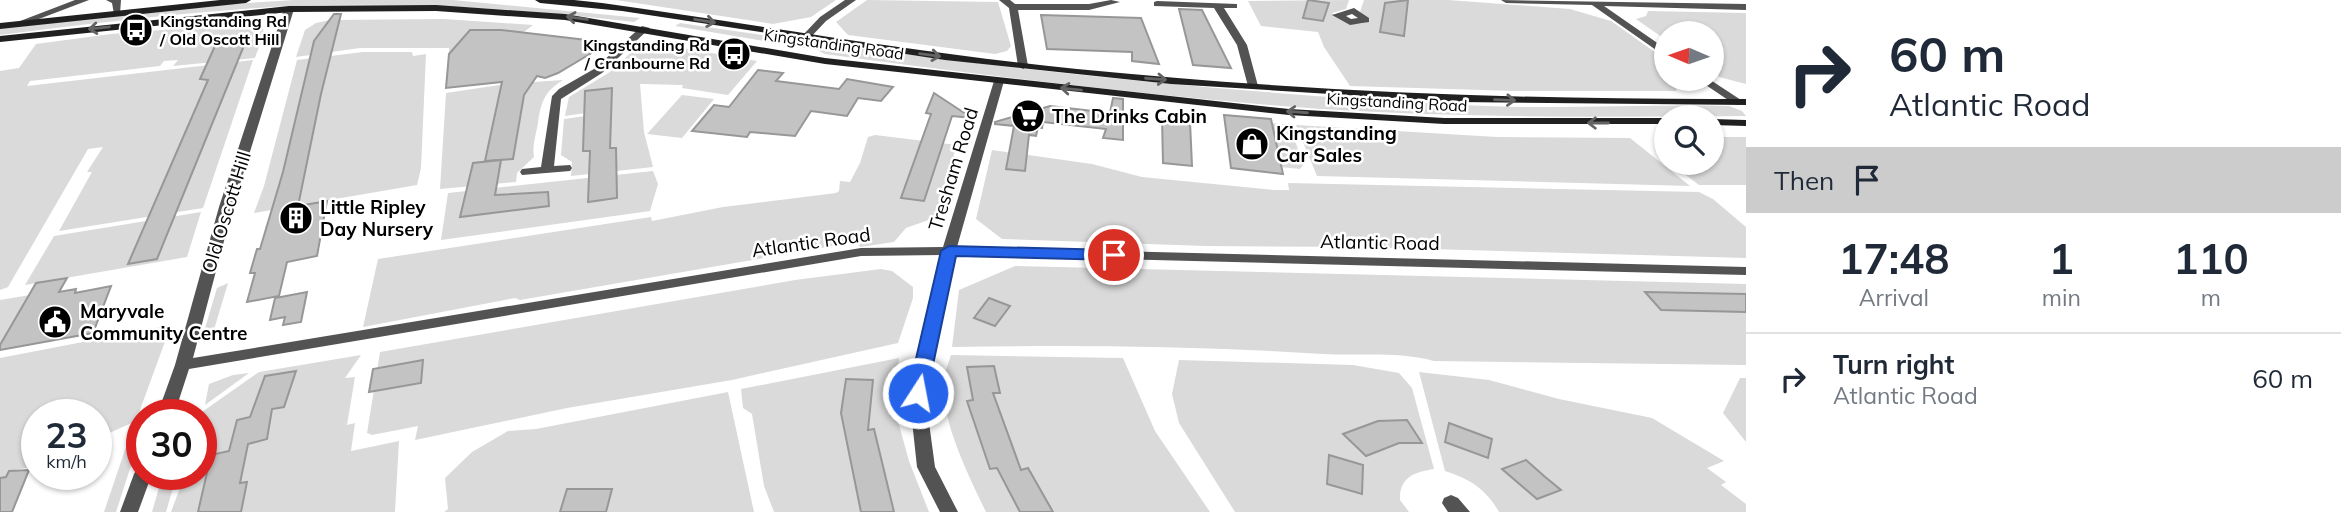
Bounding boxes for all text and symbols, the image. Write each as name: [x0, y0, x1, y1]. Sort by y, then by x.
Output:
bus stop icon: Kingstanding Rd / Old Oscott Hill: [117, 11, 155, 49]
place label: Kingstanding Rd / Old Oscott Hill: [159, 11, 287, 49]
one-way arrow: [567, 12, 589, 25]
one-way arrow: [693, 15, 716, 28]
north arrow: [1654, 21, 1724, 91]
map controls: [1654, 21, 1724, 175]
one-way arrow: [89, 22, 111, 35]
text: 60 m: [1889, 23, 2005, 84]
street label: Kingstanding Road: [763, 24, 905, 64]
icon: right: [1774, 28, 1865, 119]
place label: Kingstanding Rd / Cranbourne Rd: [583, 35, 710, 73]
bus stop icon: Kingstanding Rd / Cranbourne Rd: [715, 35, 753, 73]
one-way arrow: [918, 48, 941, 61]
one-way arrow: [1144, 73, 1167, 86]
one-way arrow: [1060, 82, 1083, 95]
text: Atlantic Road: [1889, 84, 2090, 124]
street label: Kingstanding Road: [1326, 88, 1468, 116]
one-way arrow: [1494, 94, 1517, 107]
supermarket icon: The Drinks Cabin: [1009, 97, 1047, 135]
place label: The Drinks Cabin: [1052, 104, 1207, 128]
street label: Tresham Road: [923, 105, 983, 233]
one-way arrow: [1286, 105, 1309, 118]
button: search: [1654, 105, 1724, 175]
one-way arrow: [1587, 116, 1610, 130]
place label: Kingstanding Car Sales: [1276, 121, 1397, 167]
shop icon: Kingstanding Car Sales: [1233, 125, 1271, 163]
street label: Old Oscott Hill: [196, 148, 256, 276]
icon: arrive: [1848, 161, 1886, 199]
text: Then: [1774, 164, 1834, 197]
place label: Little Ripley Day Nursery: [320, 195, 434, 241]
building icon: Little Ripley Day Nursery: [277, 199, 315, 237]
street label: Atlantic Road: [750, 222, 872, 262]
pin: [1084, 225, 1144, 285]
street label: Atlantic Road: [1320, 229, 1440, 255]
text: 17:48: [1838, 232, 1949, 285]
text: 1: [2049, 232, 2074, 285]
text: 110: [2173, 232, 2249, 285]
icon: arrive: [1095, 236, 1133, 274]
text: Arrival: [1859, 283, 1929, 312]
text: min: [2042, 283, 2081, 312]
text: m: [2201, 283, 2221, 312]
place label: Maryvale Community Centre: [80, 299, 248, 345]
public building icon: Maryvale Community Centre: [36, 303, 74, 341]
text: Turn right: [1833, 348, 1954, 381]
position arrow: [881, 356, 955, 430]
icon: right: [1774, 360, 1812, 398]
text: 60 m: [2252, 362, 2313, 395]
text: Atlantic Road: [1833, 381, 1978, 410]
speed limit sign: 30: [126, 399, 217, 490]
text: 23: [45, 413, 88, 457]
text: km/h: [46, 450, 87, 473]

